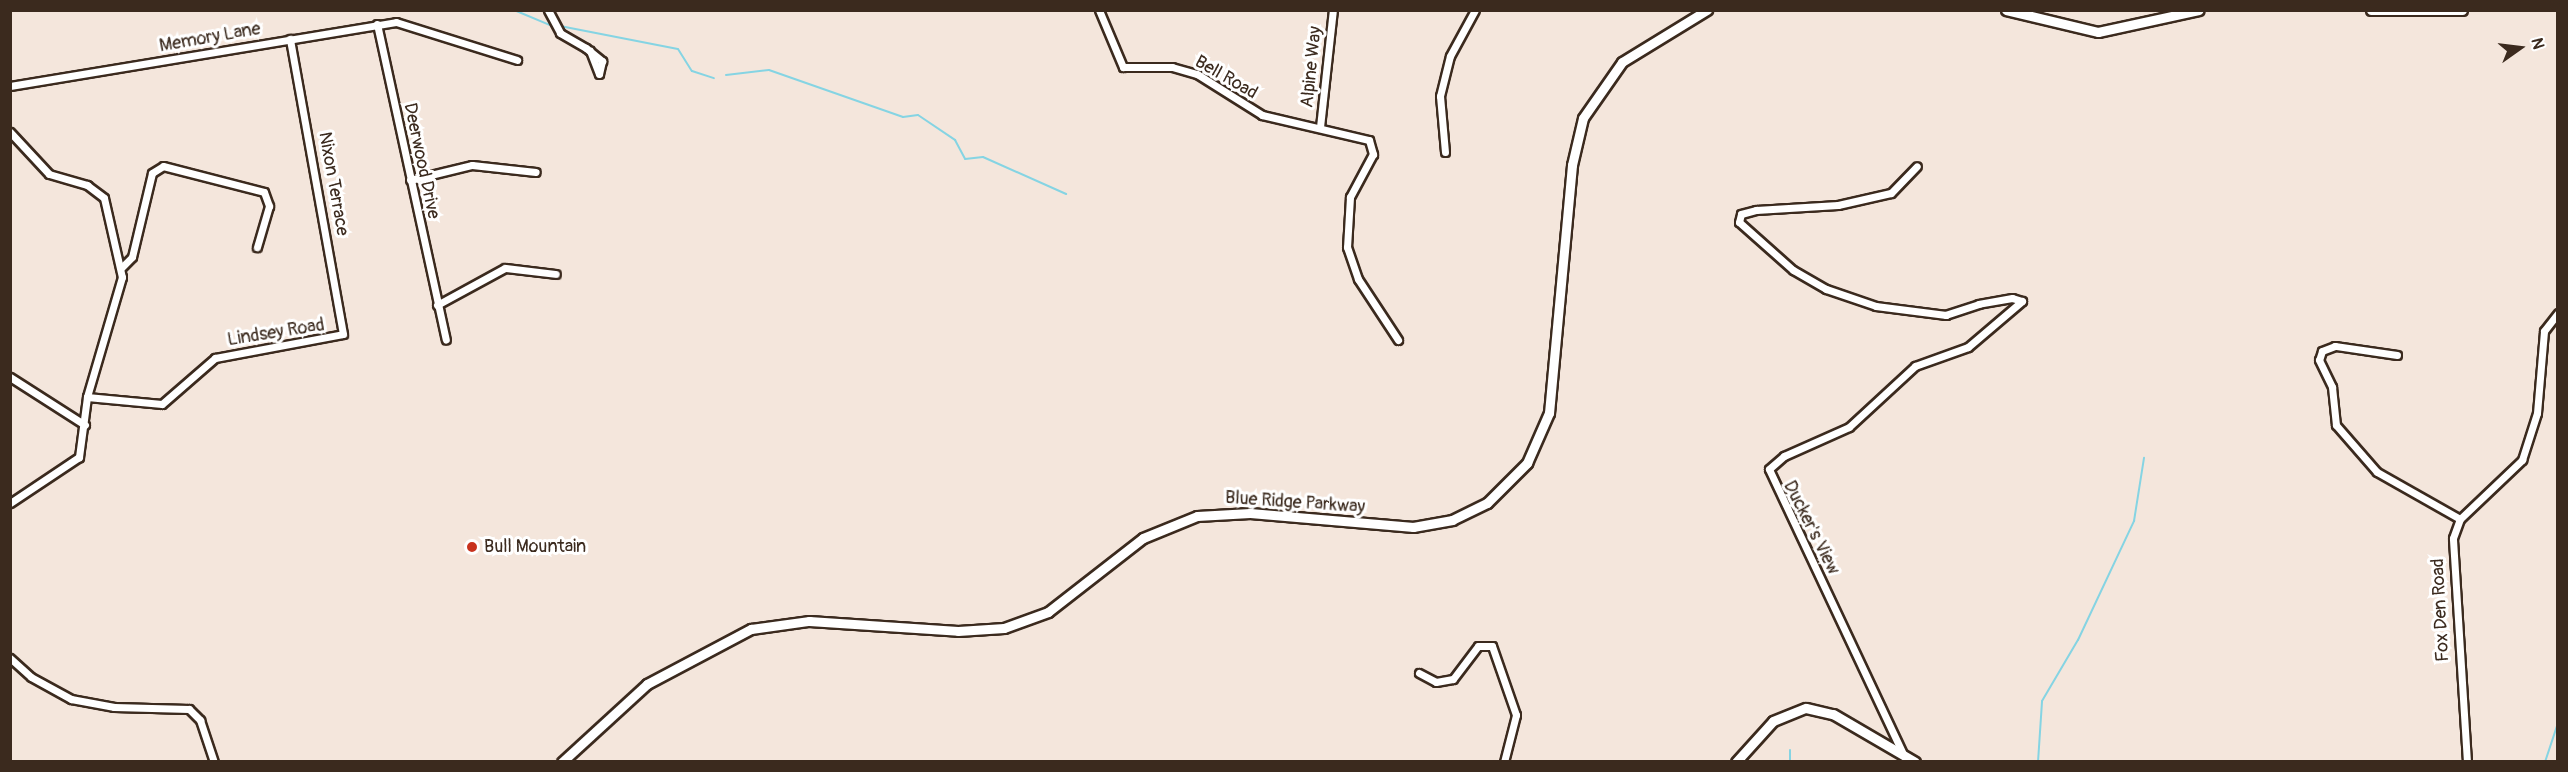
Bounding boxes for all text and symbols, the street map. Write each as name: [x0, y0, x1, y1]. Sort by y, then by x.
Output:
street label: Memory Lane: [158, 18, 262, 58]
north arrow: [2490, 18, 2550, 78]
street label: Alpine Way: [1297, 25, 1327, 109]
text: N: [2526, 36, 2548, 51]
street label: Bell Road: [1191, 51, 1261, 105]
street label: Deerwood Drive: [398, 101, 444, 221]
street label: Nixon Terrace: [313, 130, 353, 238]
street label: Lindsey Road: [226, 315, 326, 351]
street label: Ducker's View: [1778, 477, 1844, 579]
street label: Blue Ridge Parkway: [1224, 487, 1366, 519]
place label: Bull Mountain: [484, 536, 586, 558]
marker: Bull Mountain: [465, 540, 479, 554]
street label: Fox Den Road: [2428, 558, 2454, 662]

